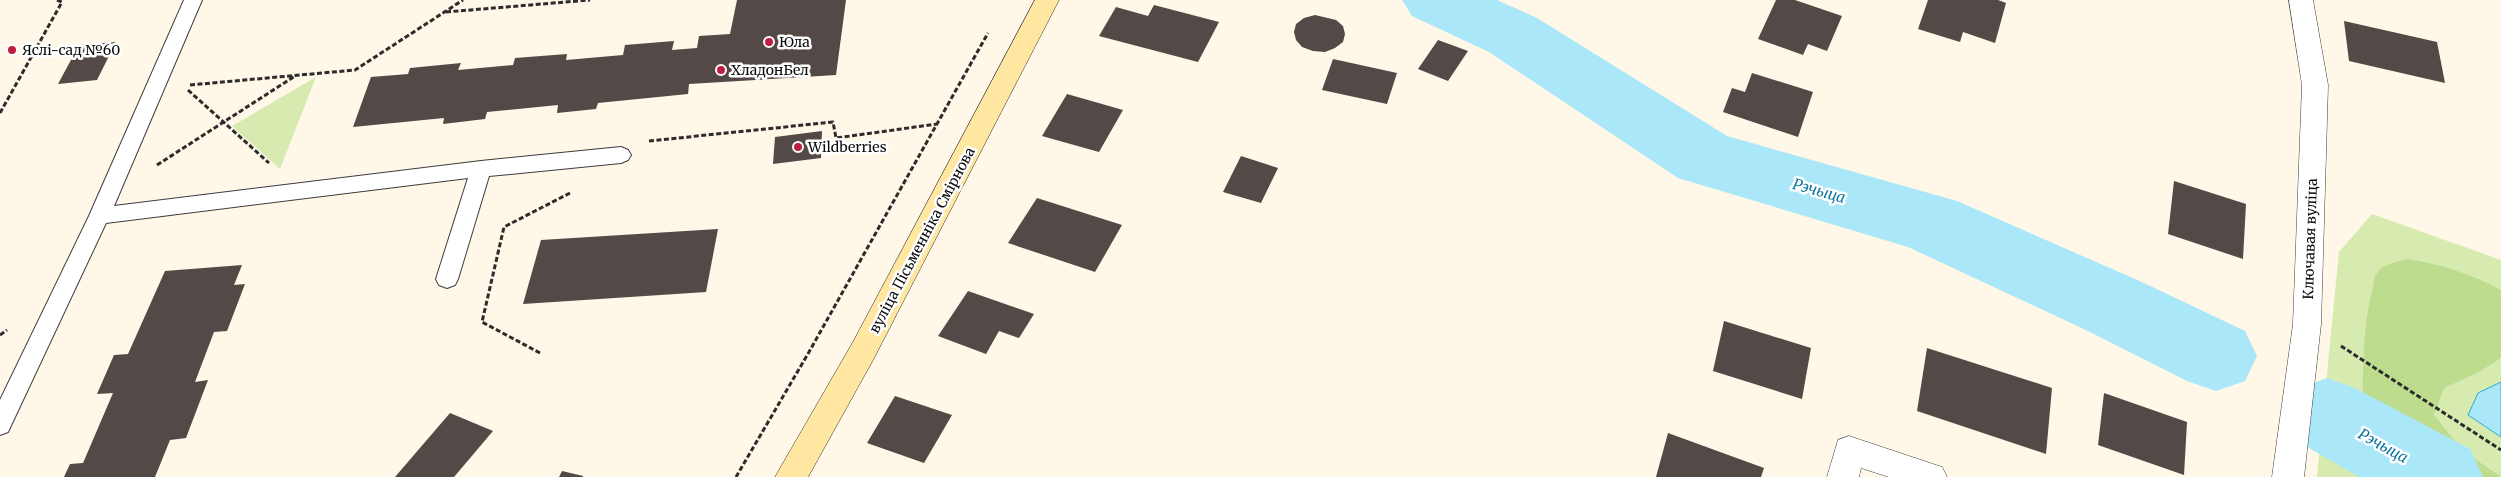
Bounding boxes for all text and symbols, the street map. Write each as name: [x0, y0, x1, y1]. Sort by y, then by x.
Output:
place label: Юла: [779, 33, 810, 51]
marker: Юла: [763, 36, 775, 48]
place label: Яслі-сад №60: [22, 41, 120, 59]
marker: Яслі-сад №60: [6, 44, 18, 56]
place label: ХладонБел: [731, 61, 809, 79]
marker: ХладонБел: [715, 64, 727, 76]
place label: Wildberries: [807, 138, 887, 156]
marker: Wildberries: [792, 141, 804, 153]
street label: вуліца Пісьменніка Смірнова: [865, 144, 979, 336]
water label: Рэчыца: [1791, 174, 1848, 207]
street label: Ключавая вуліца: [2299, 178, 2321, 300]
water label: Рэчыца: [2355, 424, 2411, 467]

